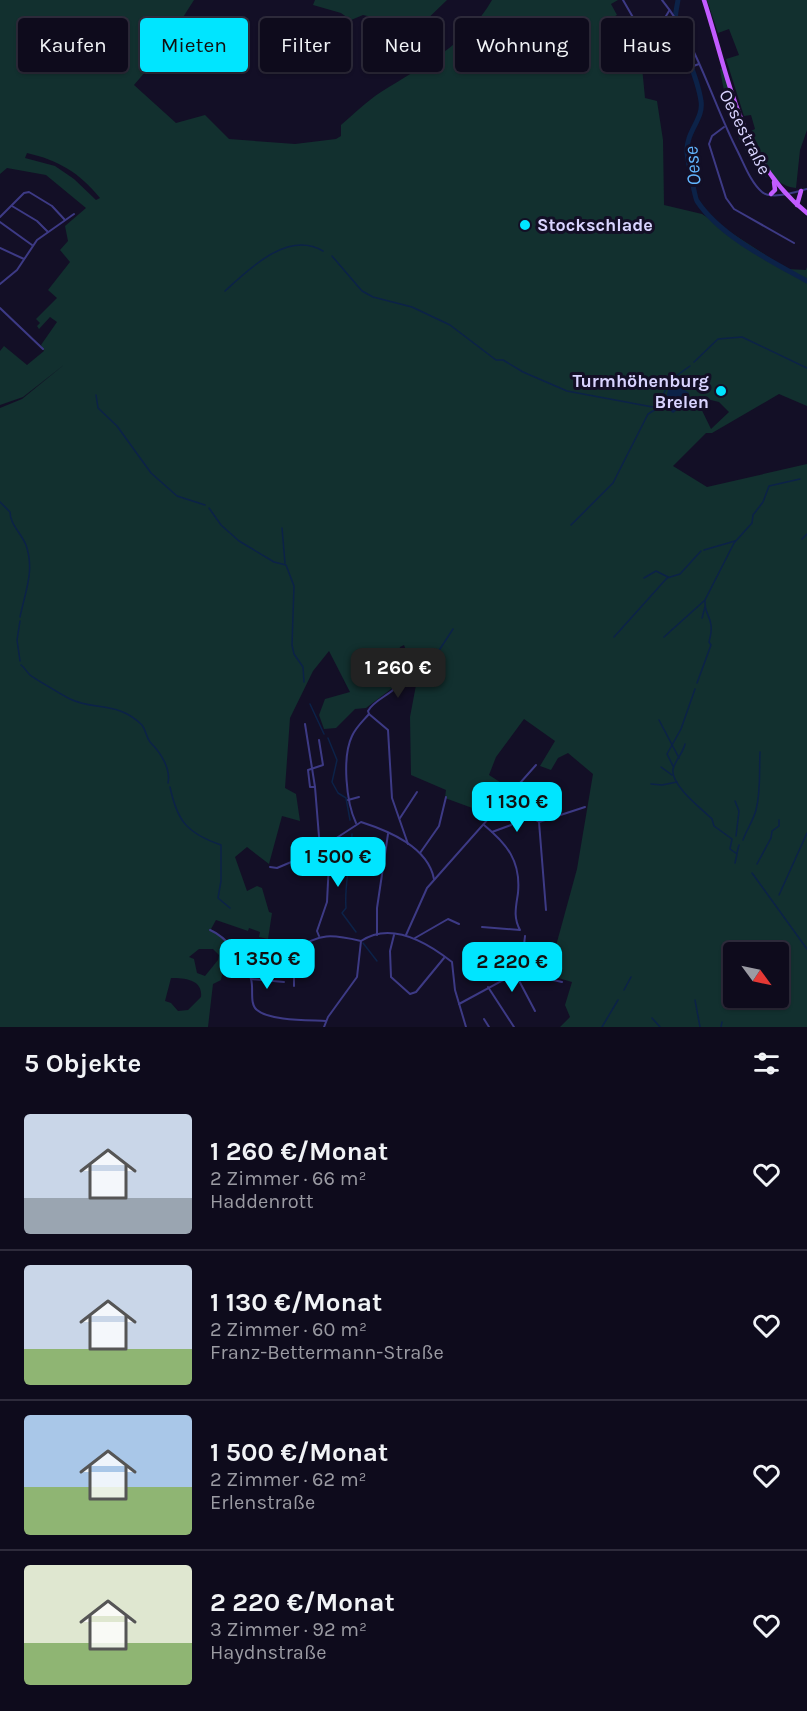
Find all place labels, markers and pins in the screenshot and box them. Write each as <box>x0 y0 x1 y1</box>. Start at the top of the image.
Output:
place label: Stockschlade <box>537 214 653 236</box>
marker: Stockschlade <box>518 218 532 232</box>
place label: Turmhöhenburg Brelen <box>572 370 710 413</box>
marker: Turmhöhenburg Brelen <box>714 384 728 398</box>
pin: 1 260 € <box>343 648 453 699</box>
pin: 1 130 € <box>462 782 572 833</box>
pin: 1 500 € <box>283 837 393 888</box>
pin: 1 350 € <box>212 939 322 990</box>
pin: 2 220 € <box>457 942 567 993</box>

